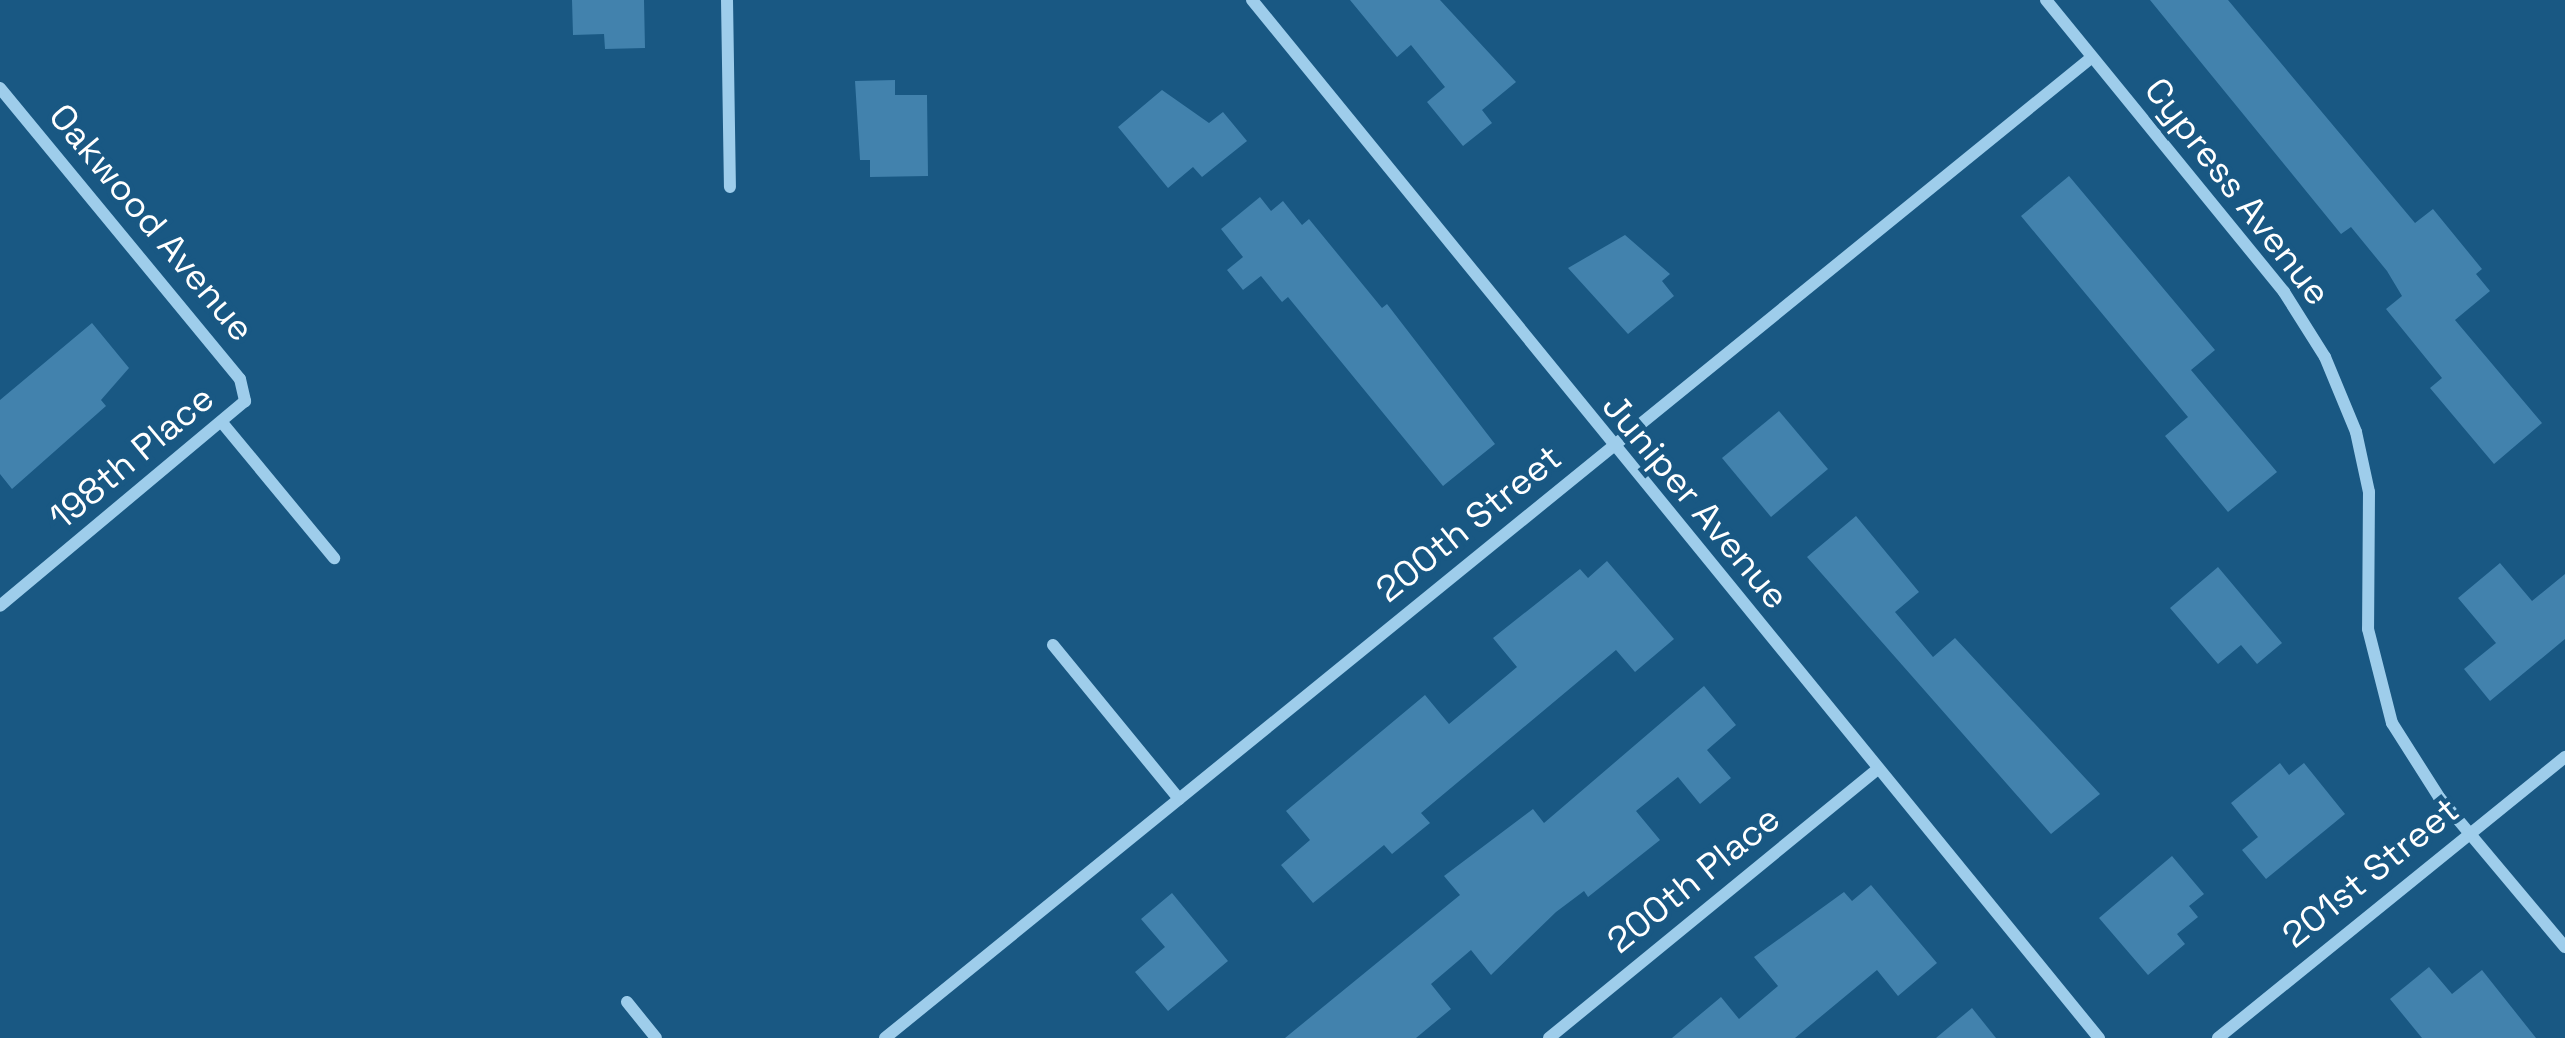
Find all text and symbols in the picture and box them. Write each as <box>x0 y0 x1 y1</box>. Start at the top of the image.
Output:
street label: Cypress Avenue <box>2135 70 2339 314</box>
street label: Oakwood Avenue <box>39 95 263 351</box>
street label: 198th Place <box>41 377 223 539</box>
street label: Juniper Avenue <box>1592 386 1798 618</box>
street label: 200th Street <box>1368 436 1570 612</box>
street label: 201st Street <box>2274 789 2468 957</box>
street label: 200th Place <box>1599 797 1789 963</box>

